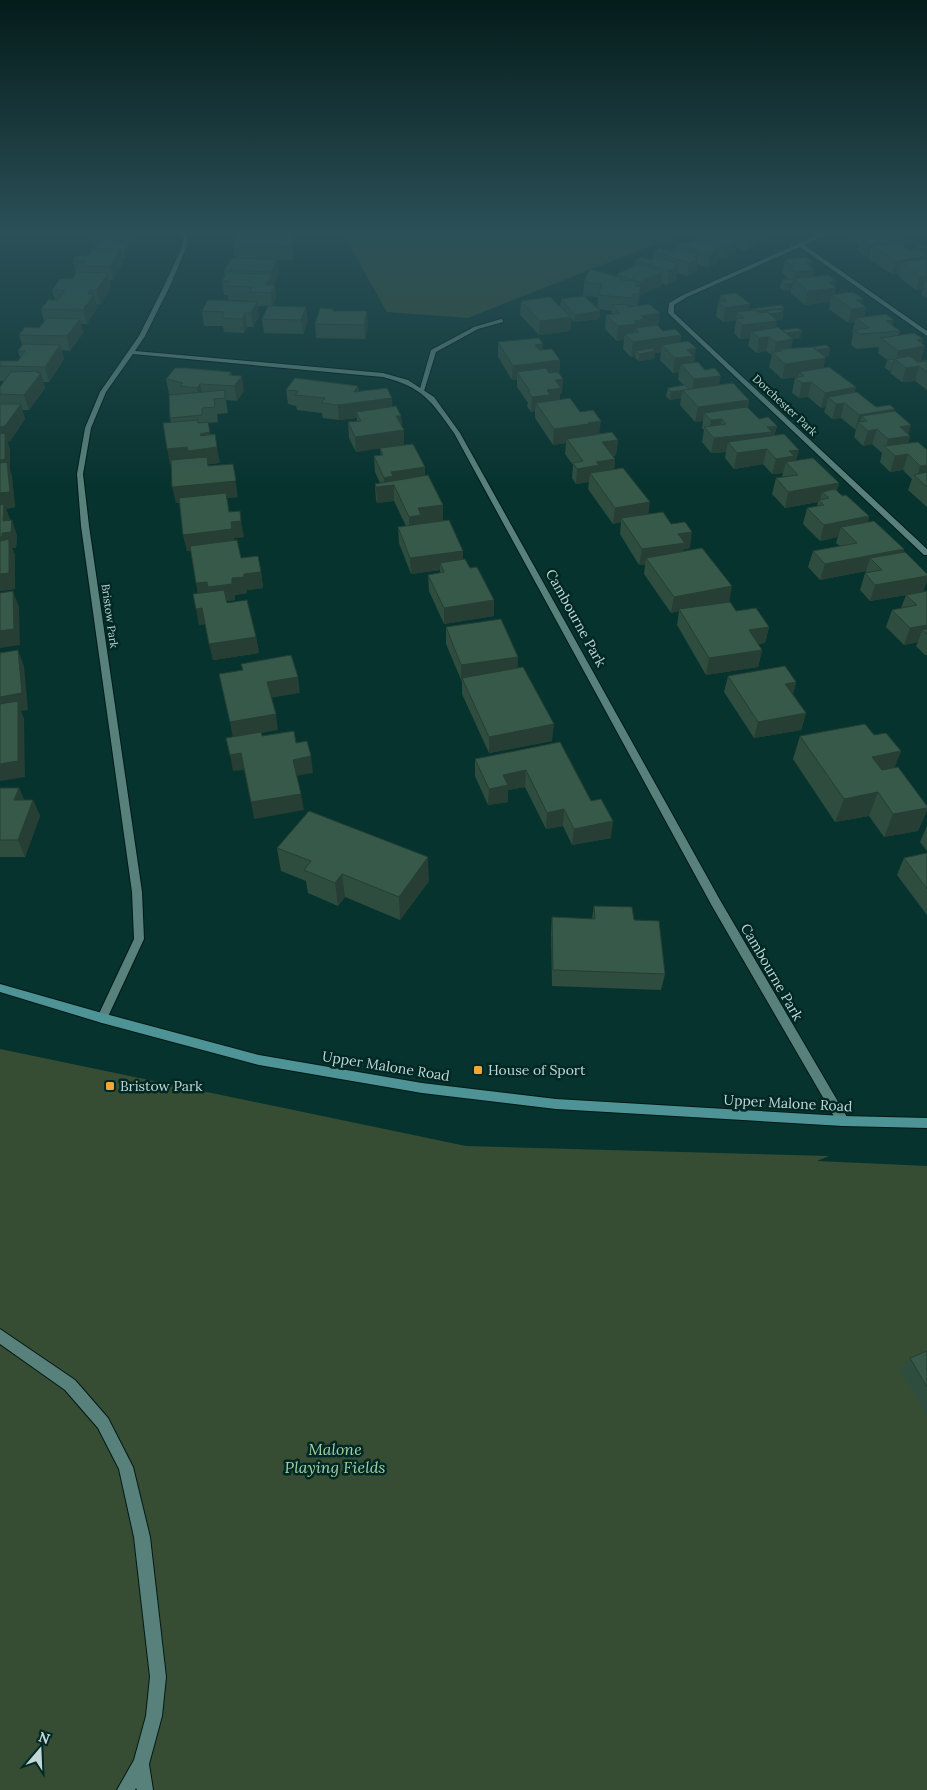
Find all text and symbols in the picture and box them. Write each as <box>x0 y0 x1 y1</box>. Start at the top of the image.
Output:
street label: Dorchester Park <box>750 371 820 439</box>
street label: Cambourne Park <box>542 566 611 671</box>
street label: Bristow Park <box>99 583 121 649</box>
street label: Cambourne Park <box>737 920 807 1024</box>
street label: Upper Malone Road <box>321 1047 451 1085</box>
place label: House of Sport <box>488 1061 586 1079</box>
marker: House of Sport <box>472 1064 484 1076</box>
place label: Bristow Park <box>120 1077 203 1095</box>
marker: Bristow Park <box>104 1080 116 1092</box>
street label: Upper Malone Road <box>723 1091 853 1115</box>
park label: Malone Playing Fields <box>285 1439 386 1477</box>
north arrow <box>15 1725 65 1775</box>
text: N <box>36 1727 52 1748</box>

